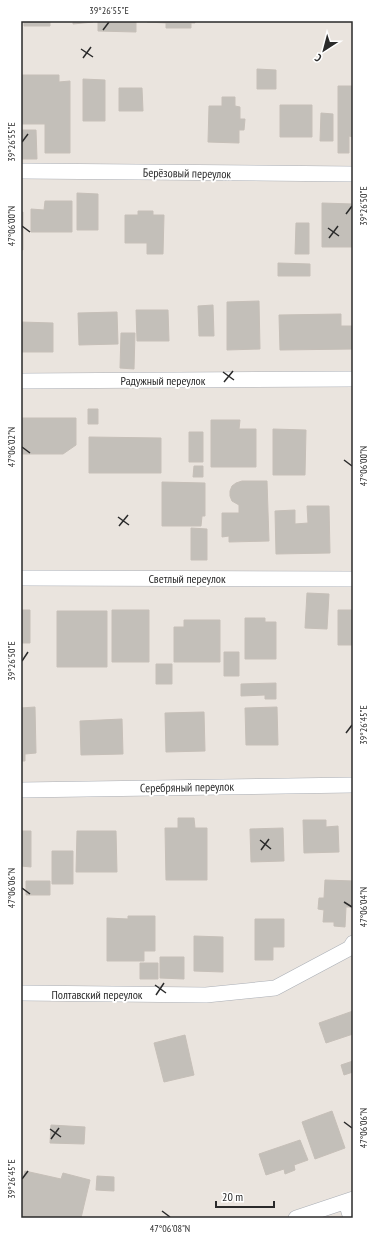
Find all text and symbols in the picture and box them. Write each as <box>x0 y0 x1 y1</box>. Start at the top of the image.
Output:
text: 39°26'55"E <box>89 4 129 17</box>
north arrow <box>304 30 344 70</box>
text: С <box>312 51 324 65</box>
text: 39°26'55"E <box>5 122 18 162</box>
street label: Берёзовый переулок <box>143 165 232 181</box>
text: 39°26'50"E <box>357 186 370 226</box>
text: 47°06'00"N <box>5 206 18 246</box>
street label: Радужный переулок <box>121 373 206 388</box>
text: 47°06'02"N <box>5 427 18 467</box>
text: 47°06'00"N <box>357 446 370 486</box>
street label: Светлый переулок <box>148 571 226 586</box>
text: 39°26'50"E <box>5 641 18 681</box>
text: 39°26'45"E <box>357 705 370 745</box>
street label: Серебряный переулок <box>140 779 234 795</box>
text: 47°06'06"N <box>5 868 18 908</box>
text: 47°06'04"N <box>357 887 370 927</box>
street label: Полтавский переулок <box>51 987 143 1002</box>
text: 47°06'06"N <box>357 1108 370 1148</box>
text: 39°26'45"E <box>5 1159 18 1199</box>
scale bar <box>216 1183 274 1209</box>
text: 20 m <box>222 1189 243 1204</box>
text: 47°06'08"N <box>150 1222 190 1235</box>

